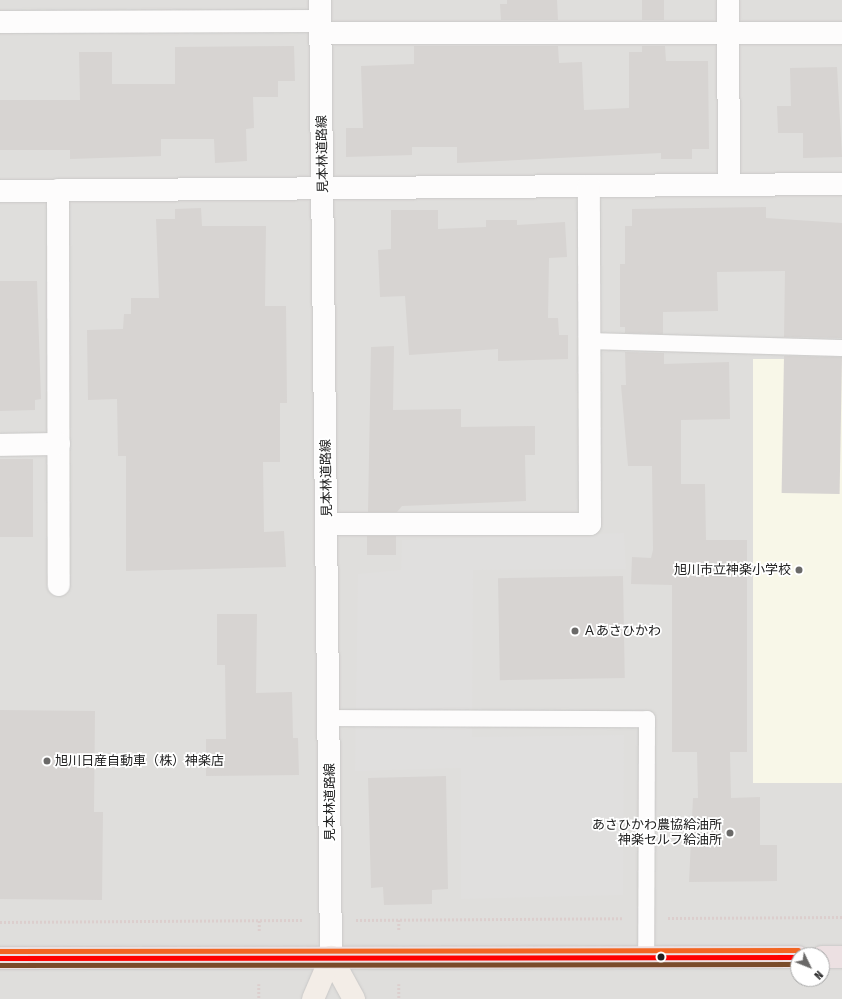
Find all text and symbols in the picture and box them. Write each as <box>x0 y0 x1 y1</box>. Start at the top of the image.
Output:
street label: 見本林道路線 <box>315 115 331 193</box>
street label: 見本林道路線 <box>319 439 335 517</box>
place label: 旭川市立神楽小学校 <box>674 562 791 578</box>
marker: 旭川市立神楽小学校 <box>794 565 804 575</box>
place label: Ａあさひかわ <box>583 623 661 639</box>
marker: Ａあさひかわ <box>570 626 580 636</box>
place label: 旭川日産自動車（株）神楽店 <box>55 753 224 769</box>
marker: 旭川日産自動車（株）神楽店 <box>42 756 52 766</box>
street label: 見本林道路線 <box>322 763 338 841</box>
place label: あさひかわ農協給油所 神楽セルフ給油所 <box>592 818 722 849</box>
marker: あさひかわ農協給油所 神楽セルフ給油所 <box>725 828 735 838</box>
north arrow <box>790 947 830 987</box>
unlabelled marker <box>656 952 666 962</box>
text: N <box>811 968 825 982</box>

